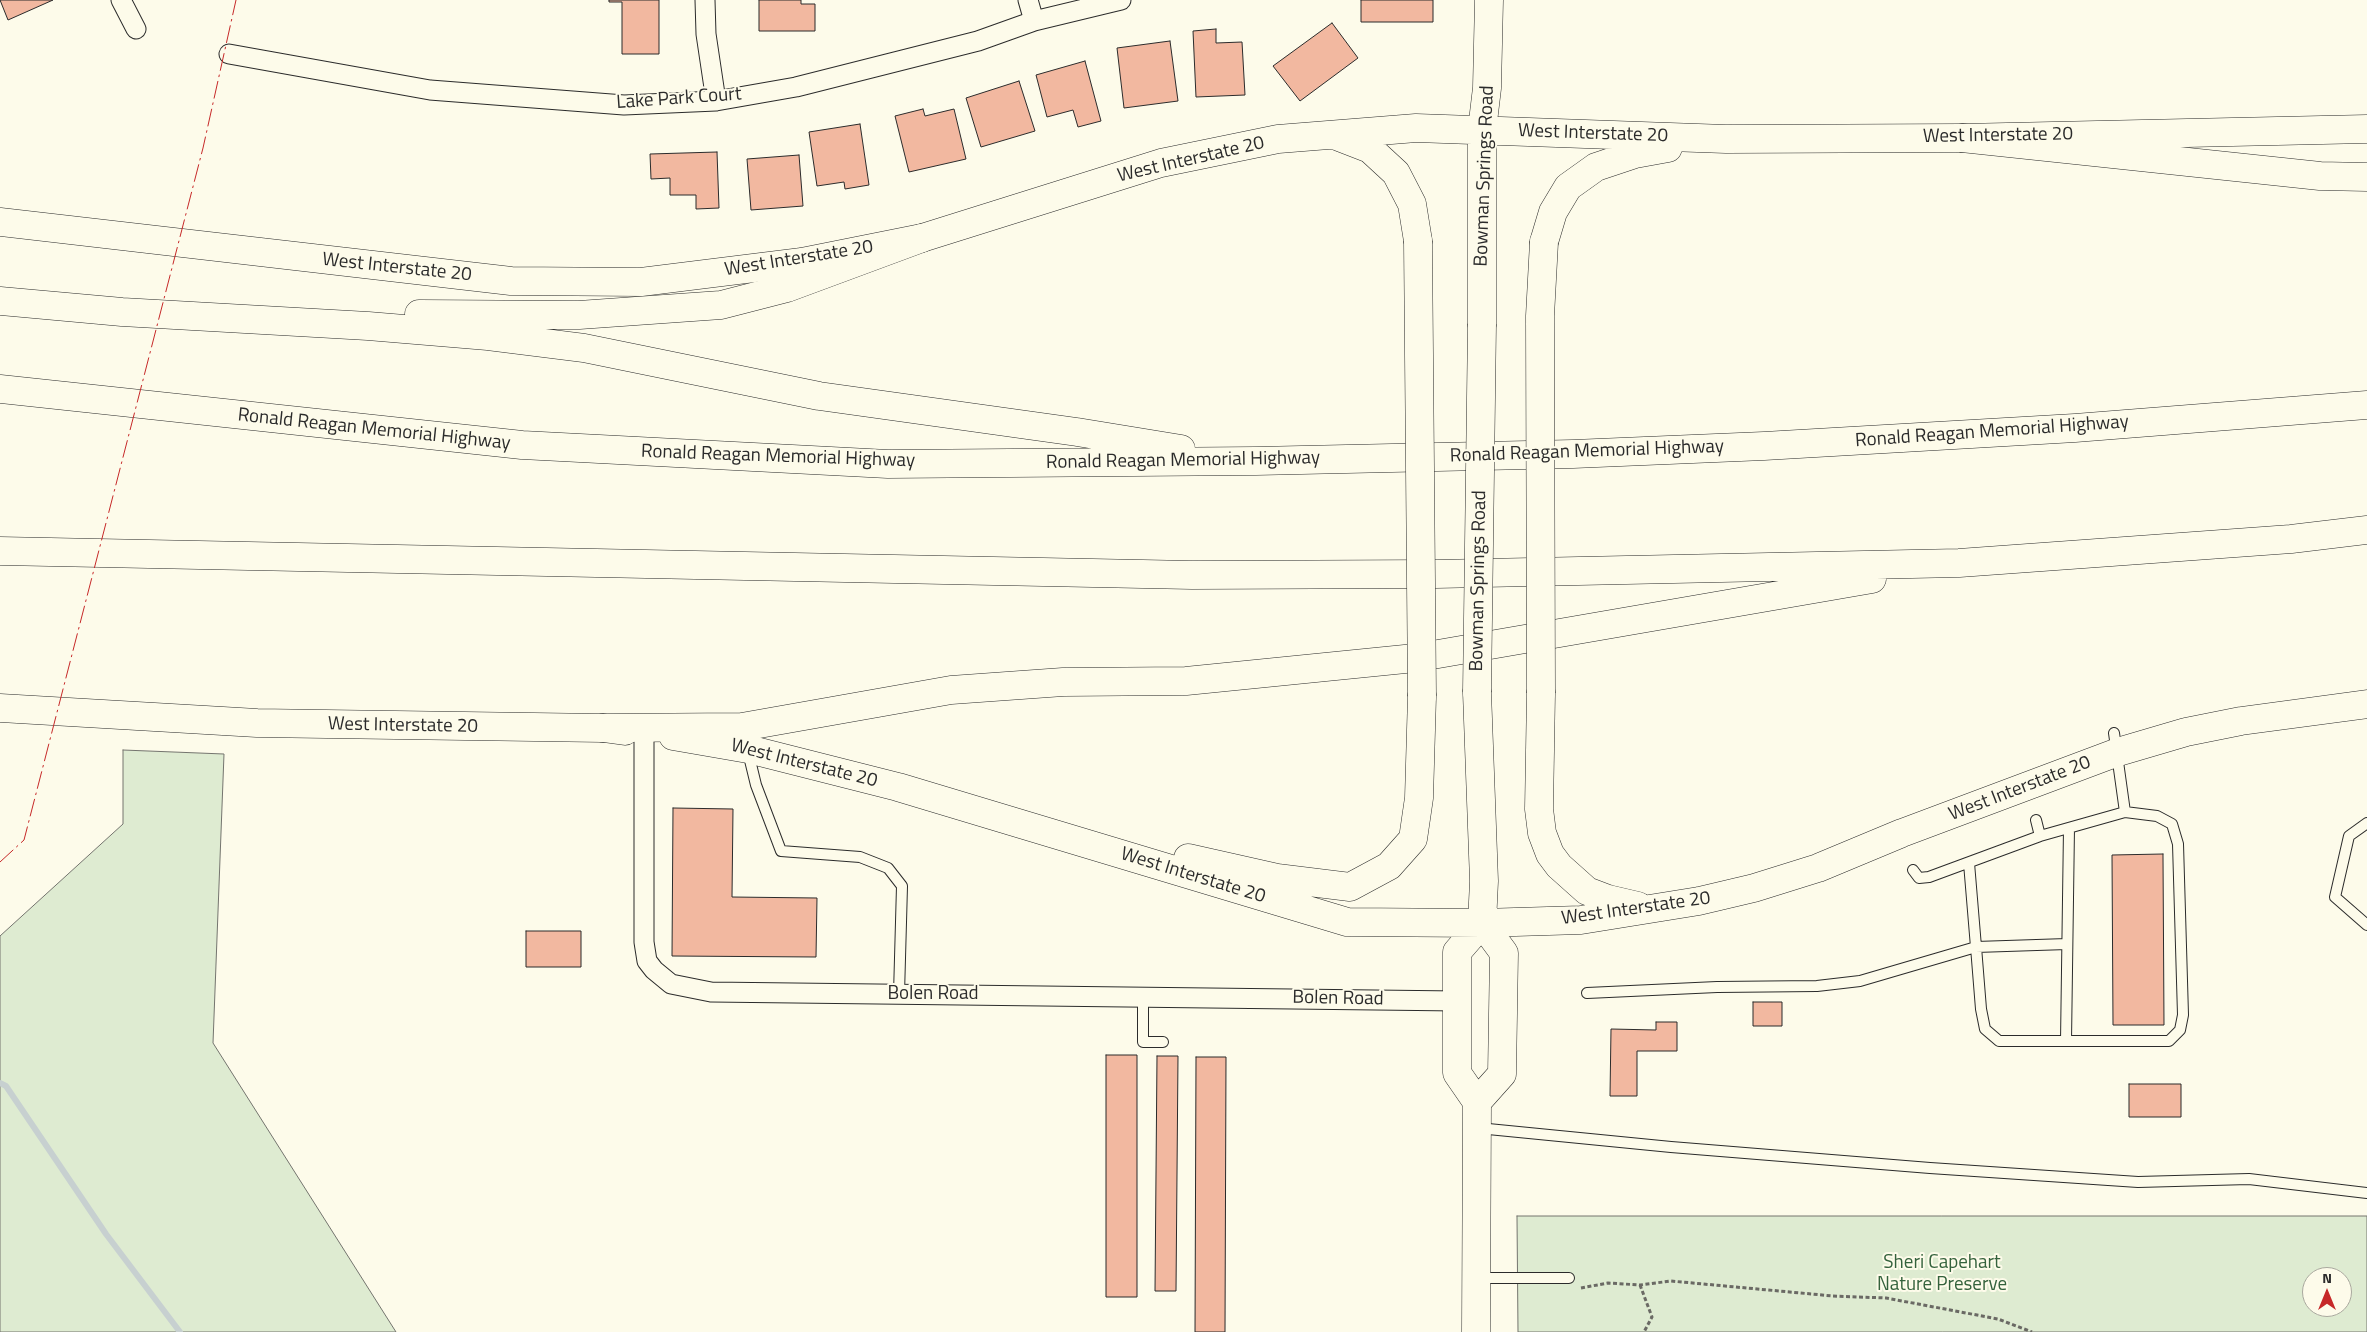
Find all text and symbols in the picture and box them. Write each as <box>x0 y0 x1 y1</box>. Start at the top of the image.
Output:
street label: Lake Park Court <box>616 83 742 115</box>
street label: Bowman Springs Road <box>1470 85 1500 267</box>
street label: West Interstate 20 <box>1518 120 1668 148</box>
street label: West Interstate 20 <box>1923 123 2073 149</box>
street label: West Interstate 20 <box>1115 132 1267 188</box>
street label: West Interstate 20 <box>723 236 875 282</box>
street label: West Interstate 20 <box>321 249 473 287</box>
street label: Ronald Reagan Memorial Highway <box>236 404 512 456</box>
street label: Ronald Reagan Memorial Highway <box>1854 411 2130 453</box>
street label: Ronald Reagan Memorial Highway <box>1450 436 1724 468</box>
street label: Ronald Reagan Memorial Highway <box>641 441 915 473</box>
street label: Ronald Reagan Memorial Highway <box>1046 447 1320 475</box>
street label: Bowman Springs Road <box>1466 490 1492 672</box>
street label: West Interstate 20 <box>328 713 478 739</box>
street label: West Interstate 20 <box>728 735 880 793</box>
street label: West Interstate 20 <box>1946 751 2094 827</box>
street label: West Interstate 20 <box>1118 843 1268 909</box>
street label: West Interstate 20 <box>1560 887 1712 931</box>
street label: Bolen Road <box>887 983 979 1005</box>
street label: Bolen Road <box>1292 987 1384 1011</box>
park label: Sheri Capehart Nature Preserve <box>1877 1252 2007 1296</box>
north arrow <box>2302 1267 2352 1317</box>
text: N <box>2322 1267 2332 1288</box>

